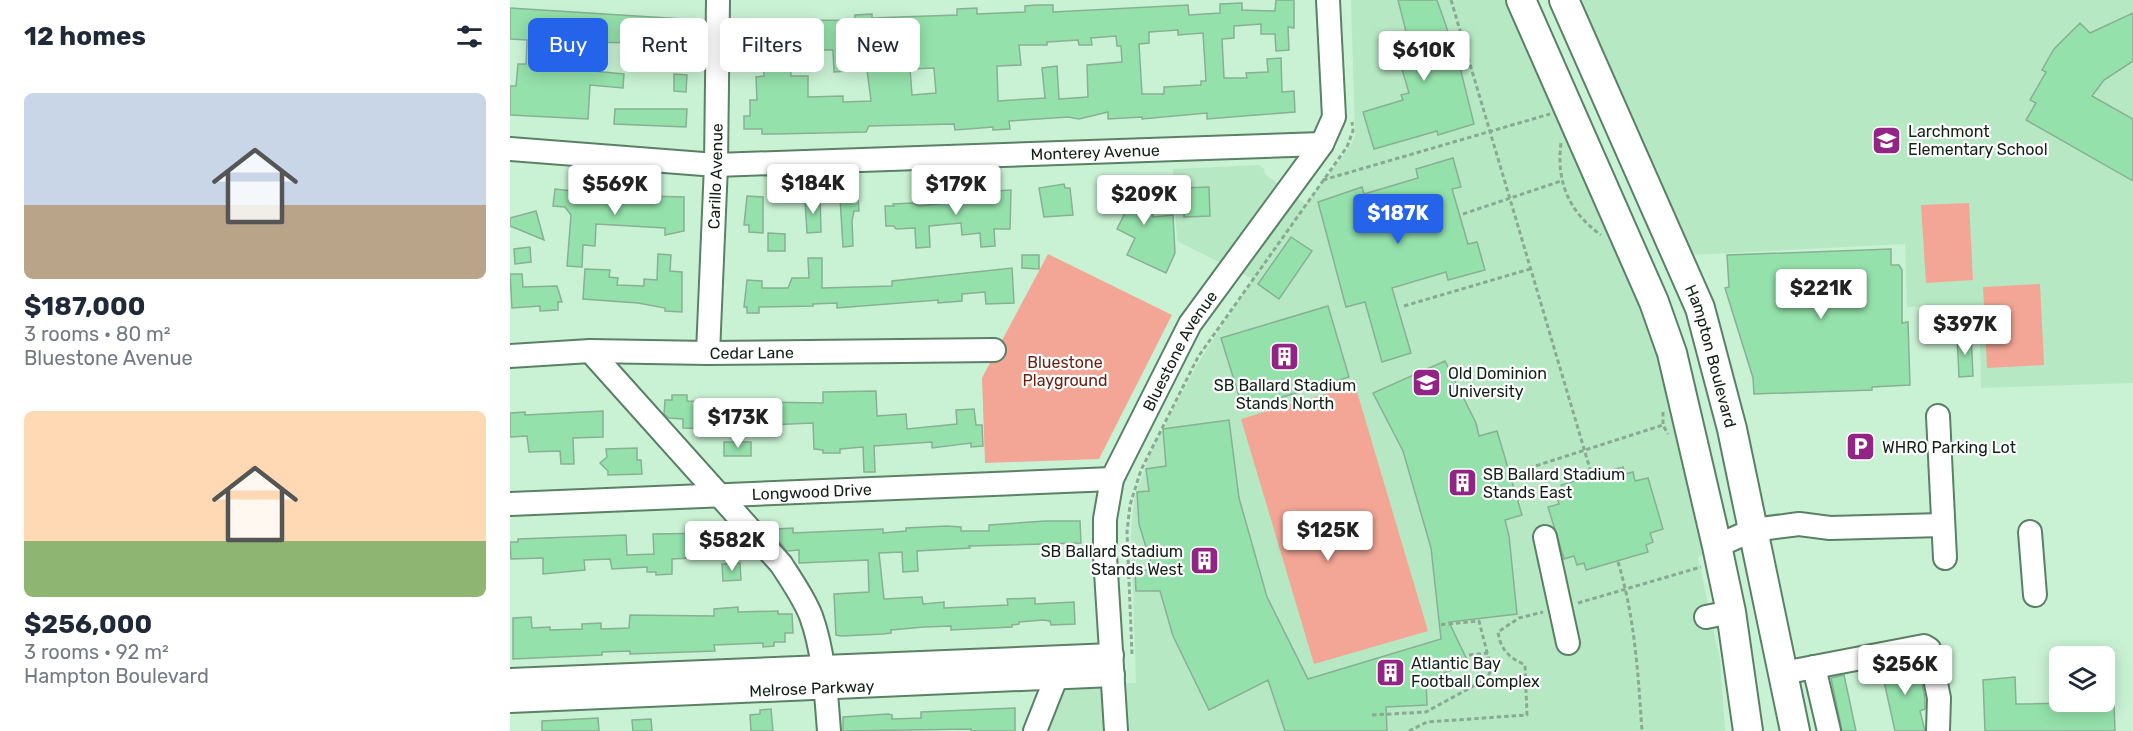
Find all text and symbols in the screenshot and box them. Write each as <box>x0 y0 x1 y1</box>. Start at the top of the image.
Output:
chip: Buy <box>528 18 608 72</box>
chip: Rent <box>620 18 708 72</box>
chip: Filters <box>720 18 824 72</box>
chip: New <box>836 18 920 72</box>
icon: filters <box>453 20 486 53</box>
text: 12 homes <box>24 21 146 52</box>
pin: $610K <box>1382 31 1466 82</box>
text: $610K <box>1393 38 1455 62</box>
place label: Larchmont Elementary School <box>1908 122 2048 159</box>
street label: Carillo Avenue <box>704 123 726 230</box>
school or university icon: Larchmont Elementary School <box>1871 124 1903 156</box>
icon: home <box>201 132 309 240</box>
street label: Monterey Avenue <box>1030 140 1160 164</box>
pin: $184K <box>771 164 855 215</box>
pin: $569K <box>573 165 657 216</box>
pin: $179K <box>914 165 998 216</box>
text: $184K <box>781 171 845 195</box>
text: $569K <box>582 172 648 196</box>
text: $179K <box>926 172 986 196</box>
pin: $209K <box>1102 175 1186 226</box>
text: $209K <box>1111 182 1177 206</box>
pin: $187K <box>1356 194 1440 245</box>
text: $187K <box>1367 201 1429 225</box>
pin: $221K <box>1779 269 1863 320</box>
text: $221K <box>1790 276 1852 300</box>
street label: Hampton Boulevard <box>1681 282 1741 430</box>
street label: Bluestone Avenue <box>1138 287 1221 414</box>
text: $187,000 <box>24 291 145 322</box>
pin: $397K <box>1923 305 2007 356</box>
text: $397K <box>1933 312 1997 336</box>
text: 3 rooms · 80 m² <box>24 322 171 346</box>
building icon: SB Ballard Stadium Stands North <box>1269 341 1301 373</box>
street label: Cedar Lane <box>710 343 794 362</box>
text: Bluestone Avenue <box>24 346 193 370</box>
park label: Bluestone Playground <box>1023 353 1107 390</box>
place label: Old Dominion University <box>1448 364 1547 401</box>
school or university icon: Old Dominion University <box>1411 366 1443 398</box>
place label: SB Ballard Stadium Stands North <box>1214 376 1356 413</box>
pin: $173K <box>696 398 780 449</box>
text: $173K <box>707 405 769 429</box>
parking icon: WHRO Parking Lot <box>1845 431 1877 463</box>
place label: WHRO Parking Lot <box>1882 438 2016 457</box>
icon: home <box>201 450 309 558</box>
place label: SB Ballard Stadium Stands East <box>1483 465 1625 502</box>
building icon: SB Ballard Stadium Stands East <box>1446 467 1478 499</box>
street label: Longwood Drive <box>751 479 872 503</box>
pin: $125K <box>1286 511 1370 562</box>
text: $125K <box>1297 518 1359 542</box>
pin: $582K <box>690 521 774 572</box>
text: $582K <box>699 528 765 552</box>
place label: SB Ballard Stadium Stands West <box>1041 542 1183 579</box>
building icon: SB Ballard Stadium Stands West <box>1188 544 1220 576</box>
text: $256,000 <box>24 609 152 640</box>
text: 3 rooms · 92 m² <box>24 640 169 664</box>
pin: $256K <box>1863 645 1947 696</box>
map controls <box>2049 646 2115 712</box>
button: layers <box>2049 646 2115 712</box>
text: $256K <box>1872 652 1938 676</box>
place label: Atlantic Bay Football Complex <box>1411 654 1540 691</box>
building icon: Atlantic Bay Football Complex <box>1374 656 1406 688</box>
text: Hampton Boulevard <box>24 664 209 688</box>
street label: Melrose Parkway <box>749 676 875 700</box>

